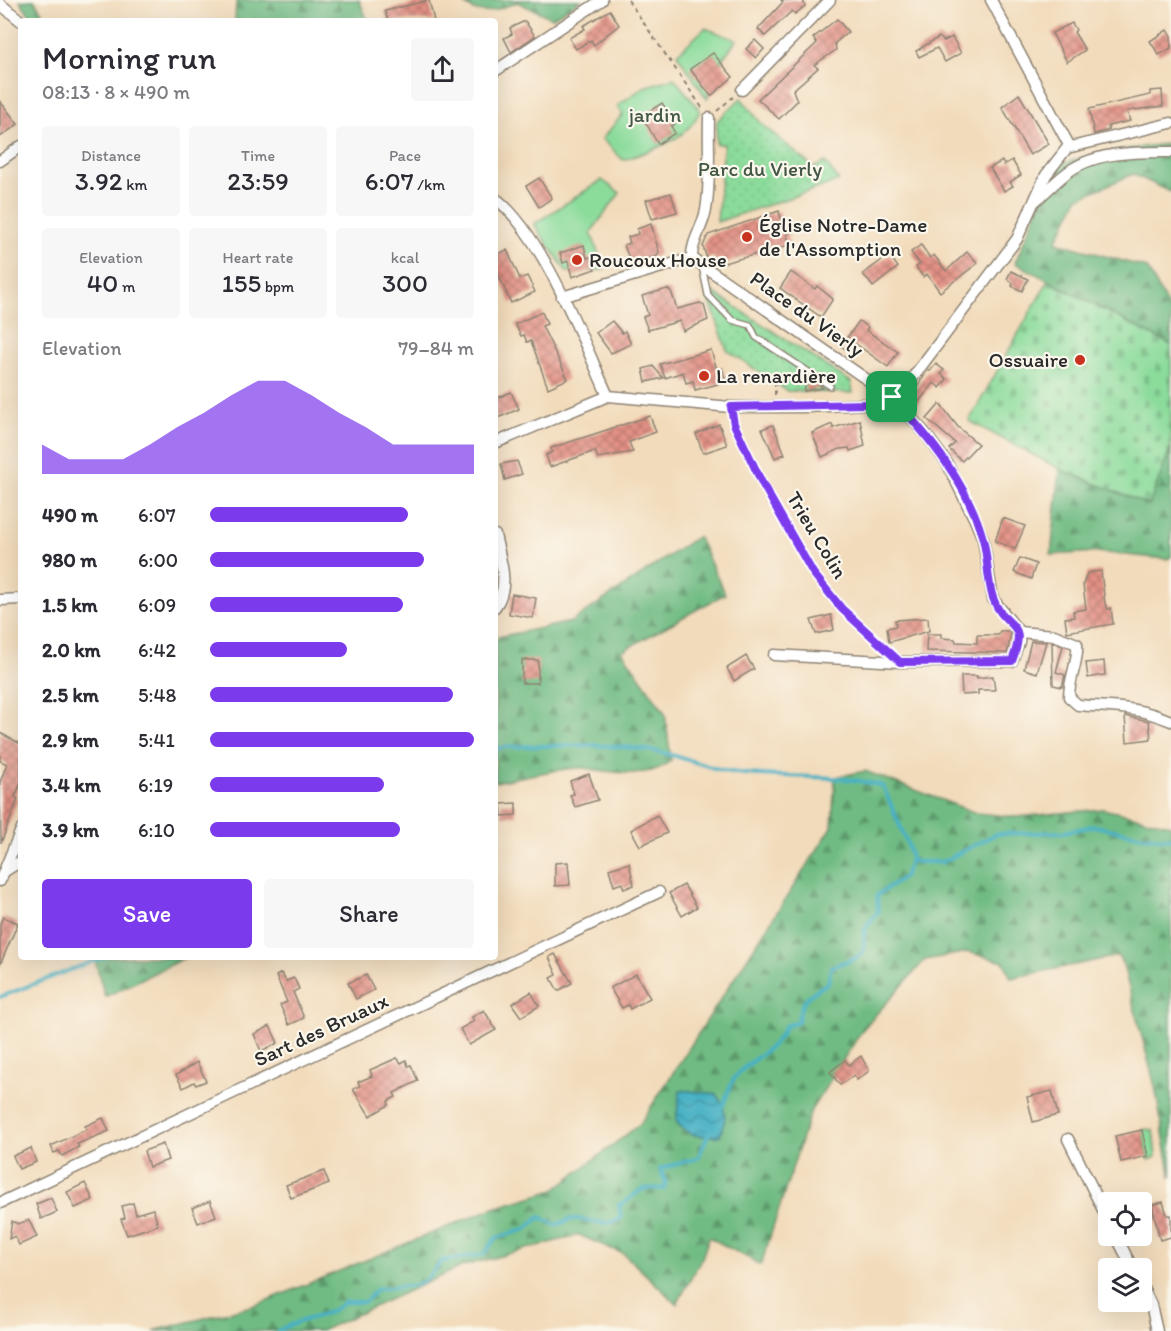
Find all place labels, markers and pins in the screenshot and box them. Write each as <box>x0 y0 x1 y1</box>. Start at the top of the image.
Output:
place label: Église Notre-Dame de l'Assomption <box>759 212 927 261</box>
marker: Église Notre-Dame de l'Assomption <box>740 230 754 244</box>
place label: Roucoux House <box>589 247 727 272</box>
marker: Roucoux House <box>570 253 584 267</box>
place label: Ossuaire <box>988 347 1068 372</box>
marker: Ossuaire <box>1073 353 1087 367</box>
place label: La renardière <box>716 363 836 388</box>
marker: La renardière <box>697 369 711 383</box>
pin <box>866 371 917 422</box>

